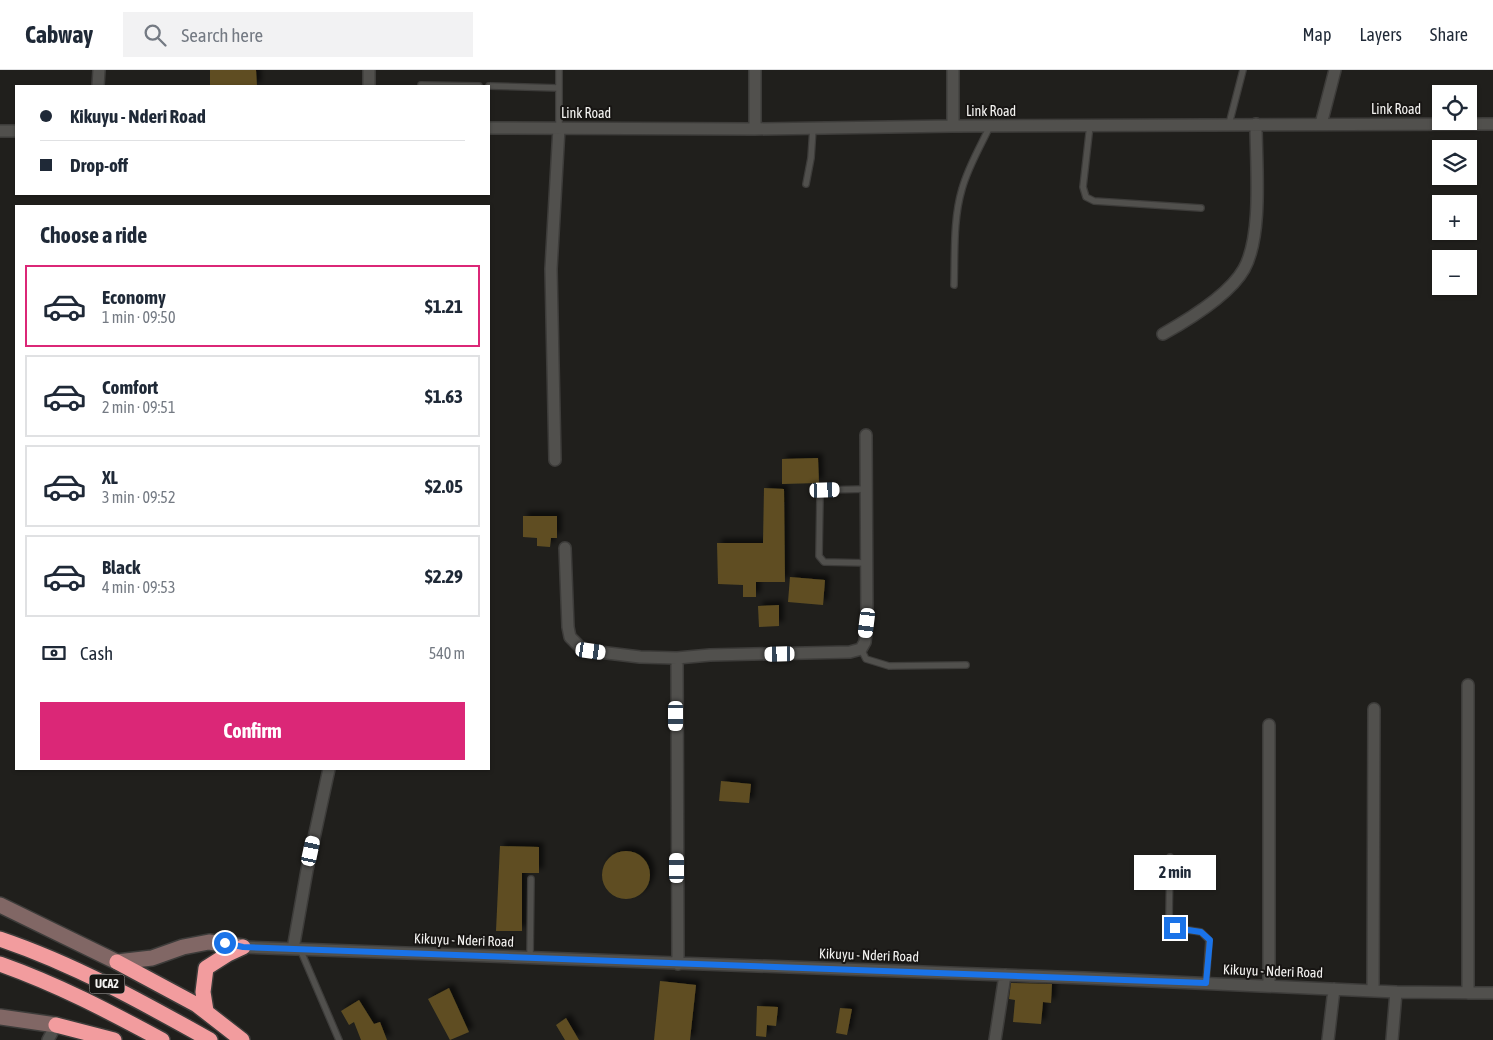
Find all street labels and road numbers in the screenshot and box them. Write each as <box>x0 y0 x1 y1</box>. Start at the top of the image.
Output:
street label: Link Road <box>1371 101 1421 117</box>
street label: Link Road <box>966 103 1016 119</box>
street label: Link Road <box>561 105 611 121</box>
street label: Kikuyu - Nderi Road <box>414 930 514 950</box>
street label: Kikuyu - Nderi Road <box>819 945 919 965</box>
street label: Kikuyu - Nderi Road <box>1223 961 1323 981</box>
road number: UCA2 <box>90 974 124 994</box>

